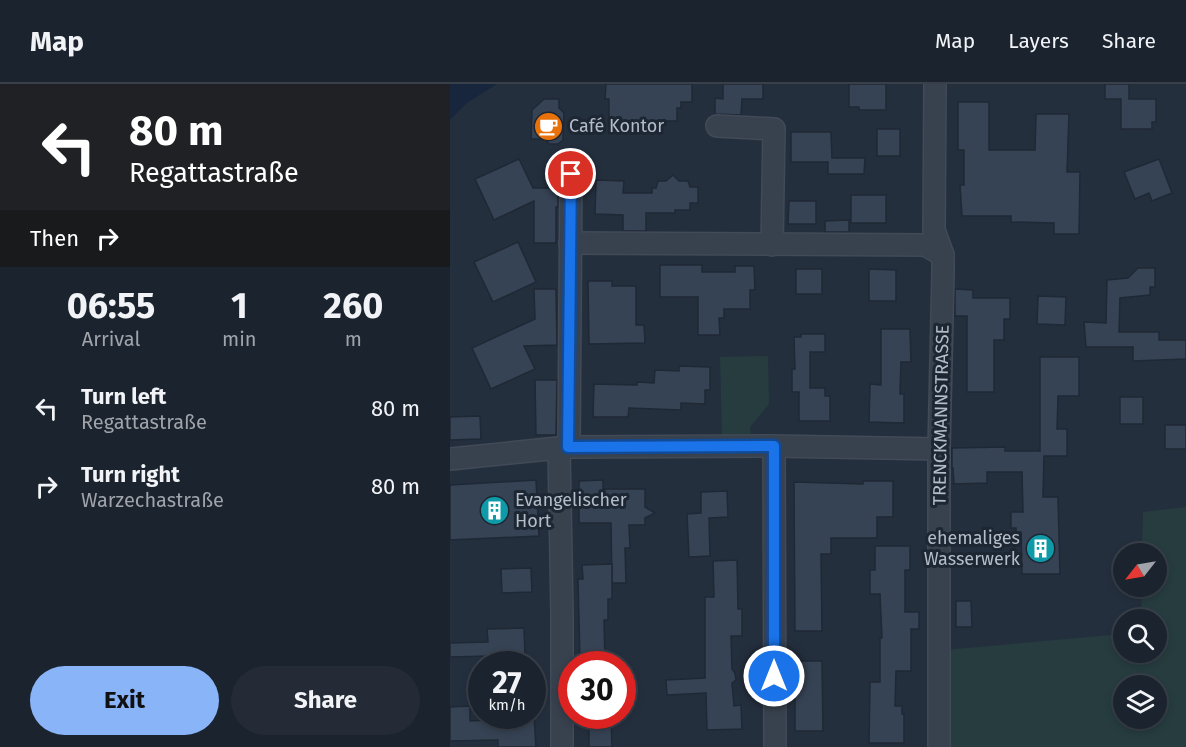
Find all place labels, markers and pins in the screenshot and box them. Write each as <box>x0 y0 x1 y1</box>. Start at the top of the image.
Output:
cafe icon: Café Kontor <box>532 110 564 142</box>
place label: Café Kontor <box>569 115 664 137</box>
pin <box>545 148 596 199</box>
place label: Evangelischer Hort <box>515 489 627 532</box>
building icon: Evangelischer Hort <box>478 494 510 526</box>
place label: ehemaliges Wasserwerk <box>924 527 1021 570</box>
building icon: ehemaliges Wasserwerk <box>1025 532 1057 564</box>

